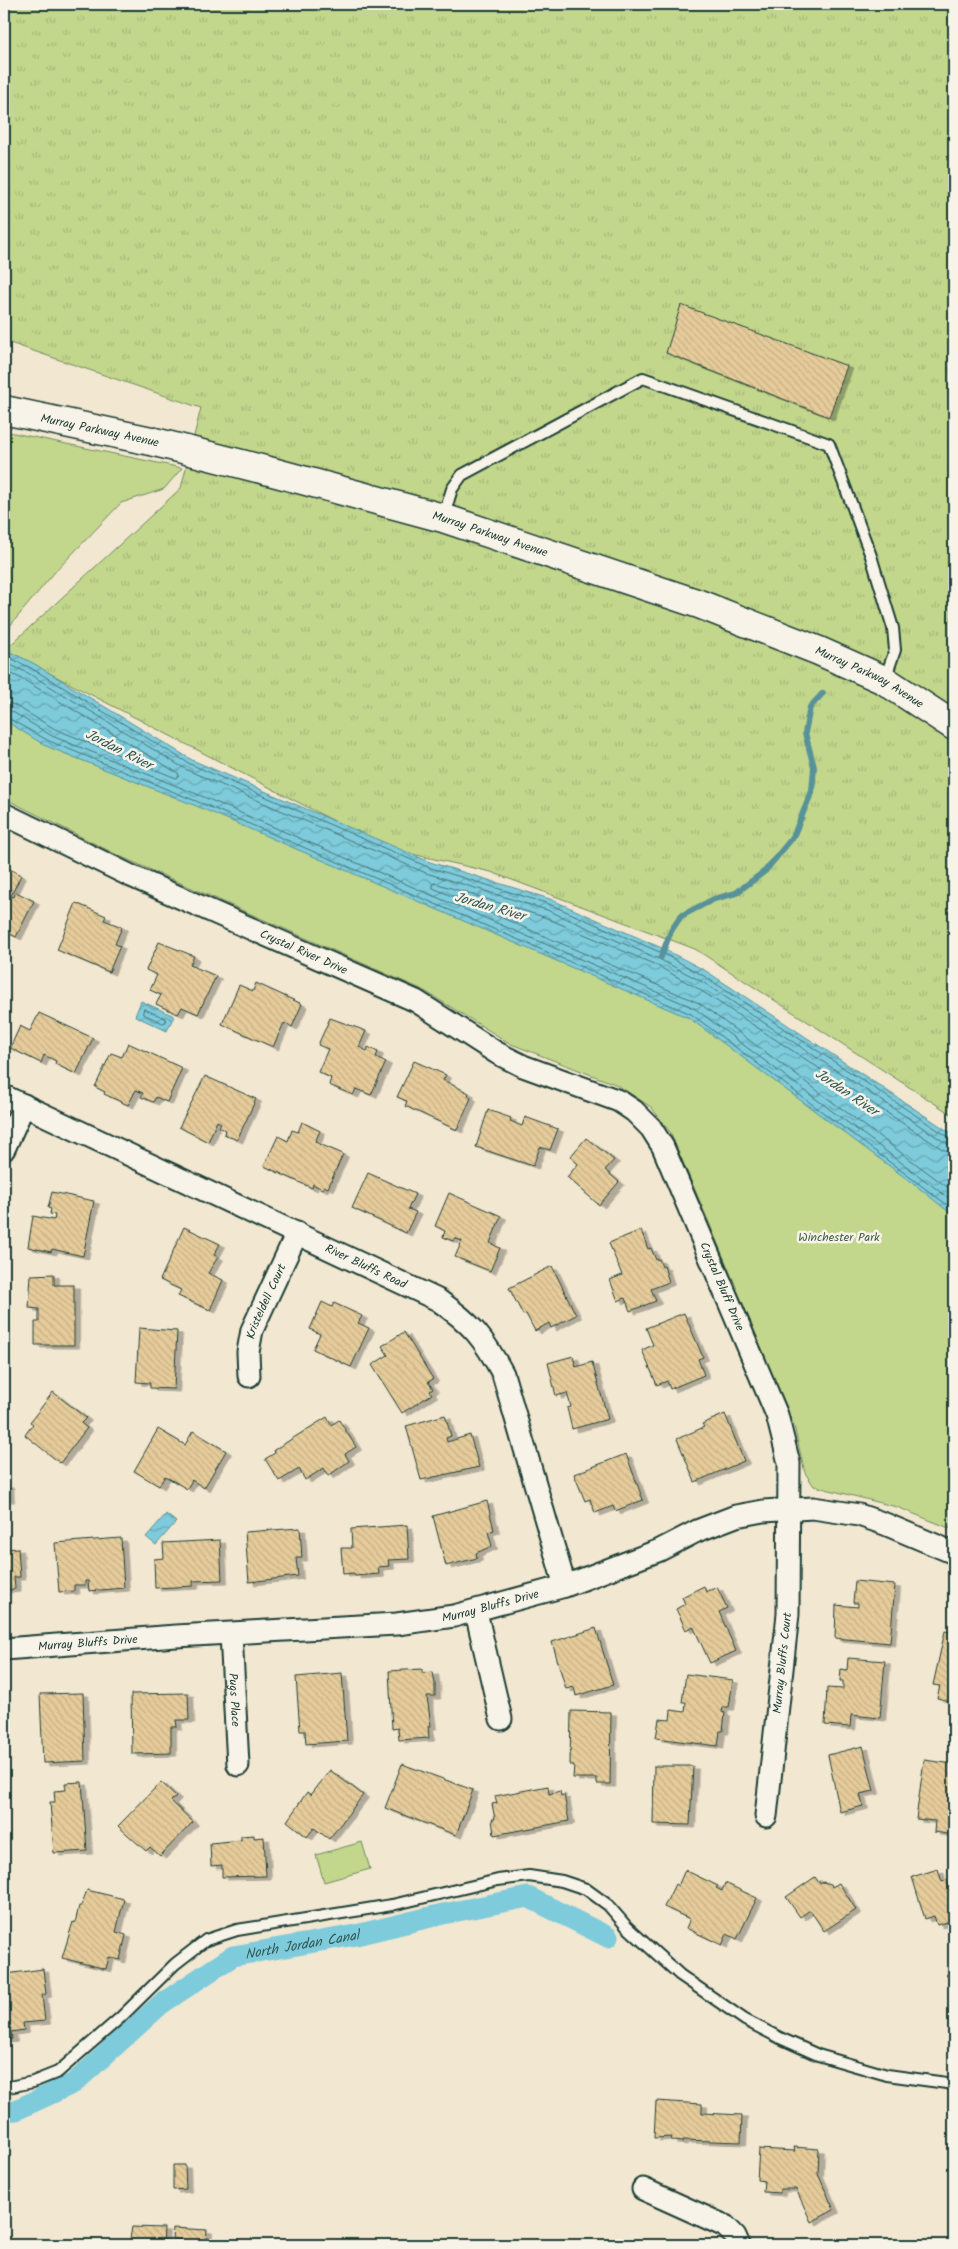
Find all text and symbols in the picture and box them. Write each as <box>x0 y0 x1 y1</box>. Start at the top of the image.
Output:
street label: Murray Parkway Avenue <box>39 409 162 453</box>
street label: Murray Parkway Avenue <box>430 507 551 563</box>
street label: Murray Parkway Avenue <box>812 641 928 714</box>
water label: Jordan River <box>81 724 159 778</box>
water label: Jordan River <box>452 886 531 928</box>
street label: Crystal River Drive <box>257 925 351 980</box>
water label: Jordan River <box>810 1063 885 1124</box>
park label: Winchester Park <box>798 1228 880 1247</box>
street label: River Bluffs Road <box>322 1239 411 1294</box>
street label: Crystal Bluff Drive <box>694 1239 749 1335</box>
street label: Kristeldell Court <box>242 1260 292 1341</box>
street label: Murray Bluffs Drive <box>441 1584 542 1628</box>
street label: Murray Bluffs Court <box>768 1611 797 1715</box>
street label: Murray Bluffs Drive <box>37 1630 139 1656</box>
street label: Pugs Place <box>223 1673 245 1728</box>
water label: North Jordan Canal <box>243 1924 364 1966</box>

